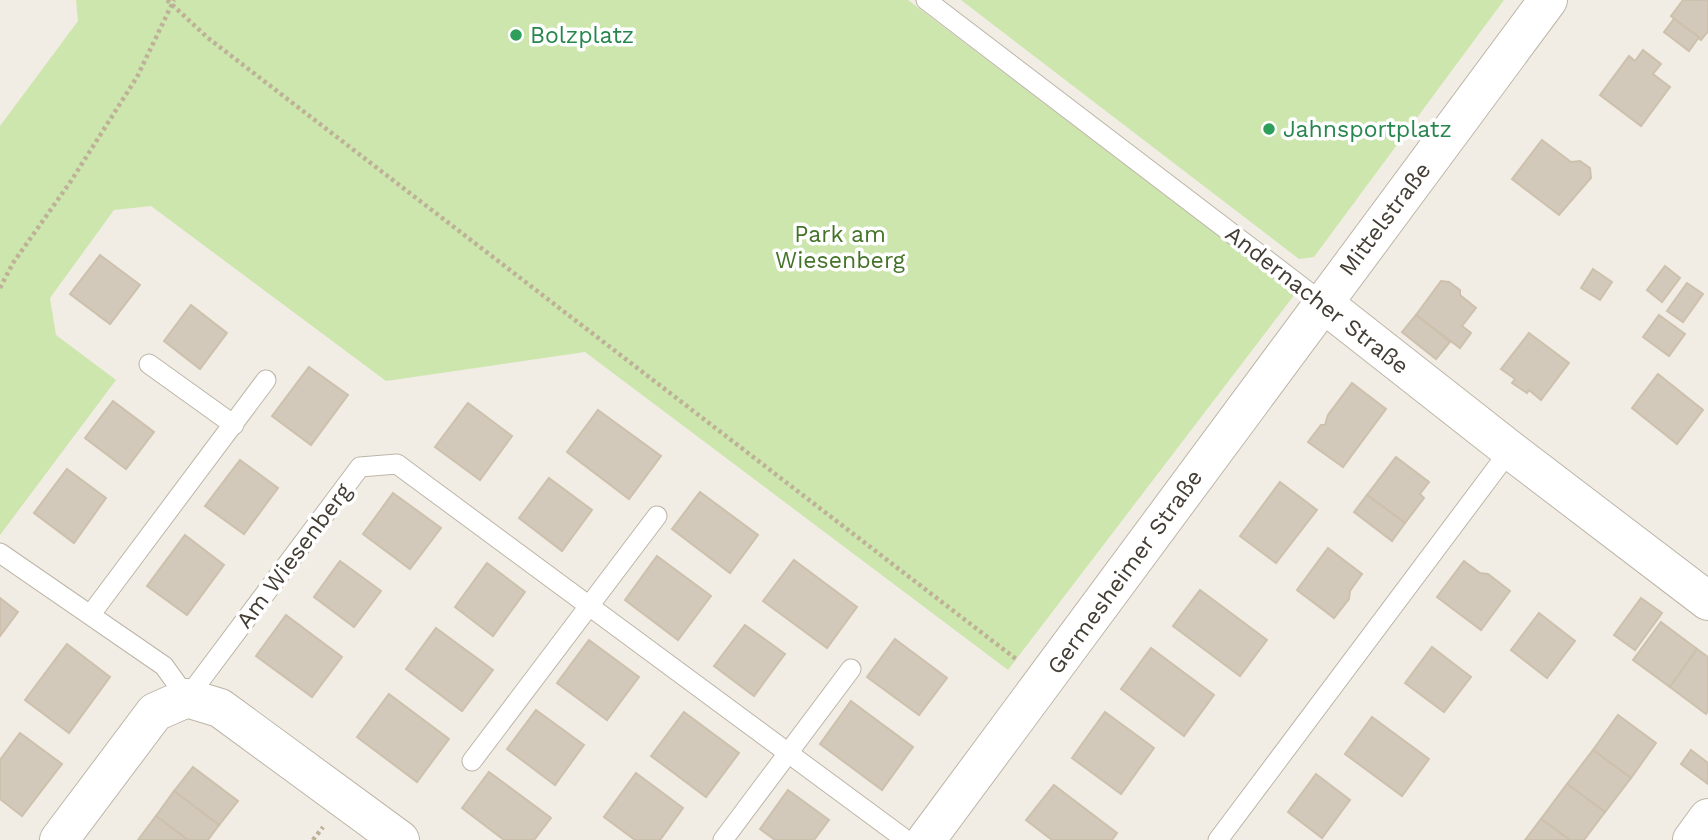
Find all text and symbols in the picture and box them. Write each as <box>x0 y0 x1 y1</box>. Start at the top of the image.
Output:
place label: Bolzplatz <box>530 22 634 49</box>
marker: Bolzplatz <box>508 27 524 43</box>
place label: Jahnsportplatz <box>1283 116 1452 143</box>
marker: Jahnsportplatz <box>1261 121 1277 137</box>
street label: Mittelstraße <box>1334 157 1436 281</box>
street label: Andernacher Straße <box>1220 220 1414 380</box>
park label: Park am Wiesenberg <box>775 221 906 274</box>
street label: Germesheimer Straße <box>1042 465 1208 679</box>
street label: Am Wiesenberg <box>231 478 358 634</box>

